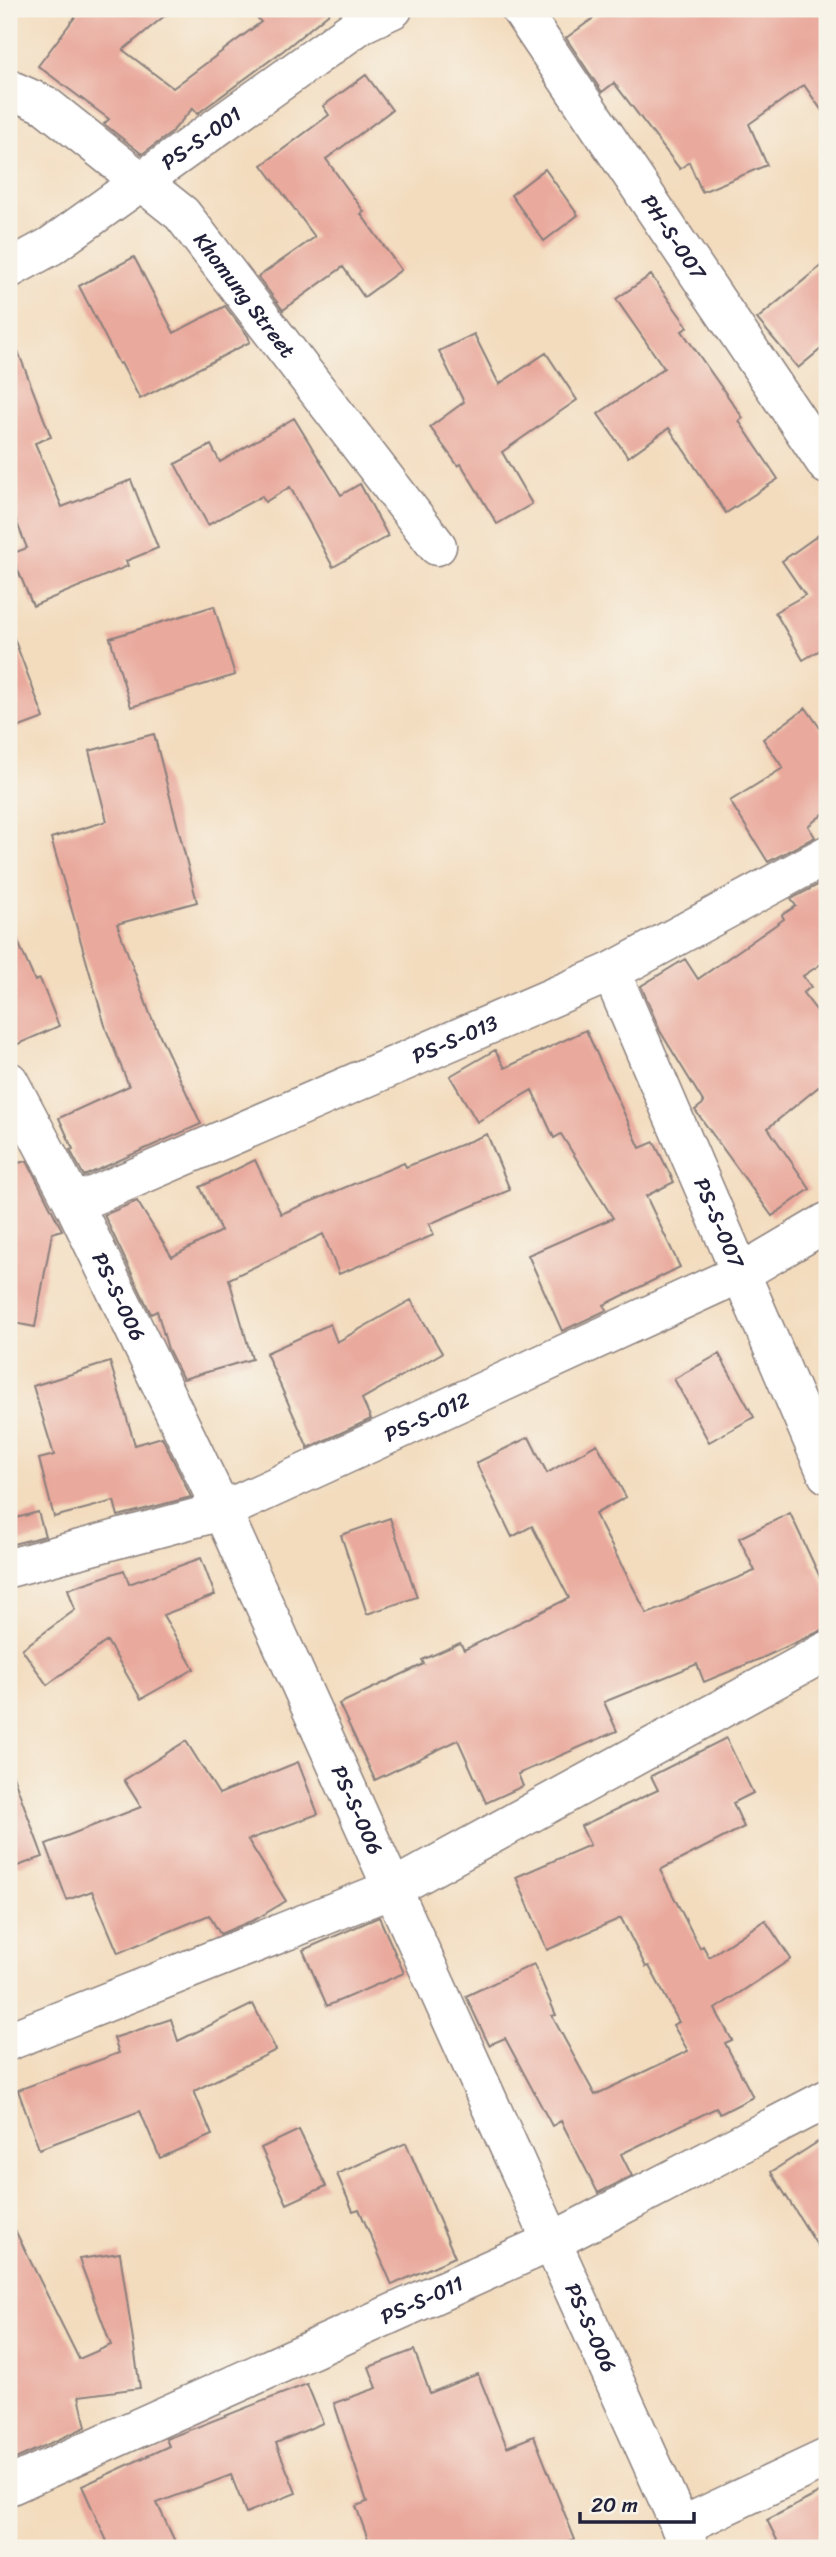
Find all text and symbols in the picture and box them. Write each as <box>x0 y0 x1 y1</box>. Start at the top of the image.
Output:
street label: PS-S-001 <box>153 96 250 181</box>
street label: PH-S-007 <box>631 186 718 290</box>
street label: Khomung Street <box>183 224 306 367</box>
street label: PS-S-013 <box>406 1004 504 1075</box>
street label: PS-S-007 <box>683 1172 756 1276</box>
street label: PS-S-006 <box>81 1246 156 1348</box>
street label: PS-S-012 <box>378 1381 476 1453</box>
street label: PS-S-006 <box>320 1759 394 1861</box>
street label: PS-S-011 <box>374 2265 470 2335</box>
street label: PS-S-006 <box>554 2277 627 2379</box>
scale bar <box>580 2480 694 2524</box>
text: 20 m <box>591 2486 638 2524</box>

